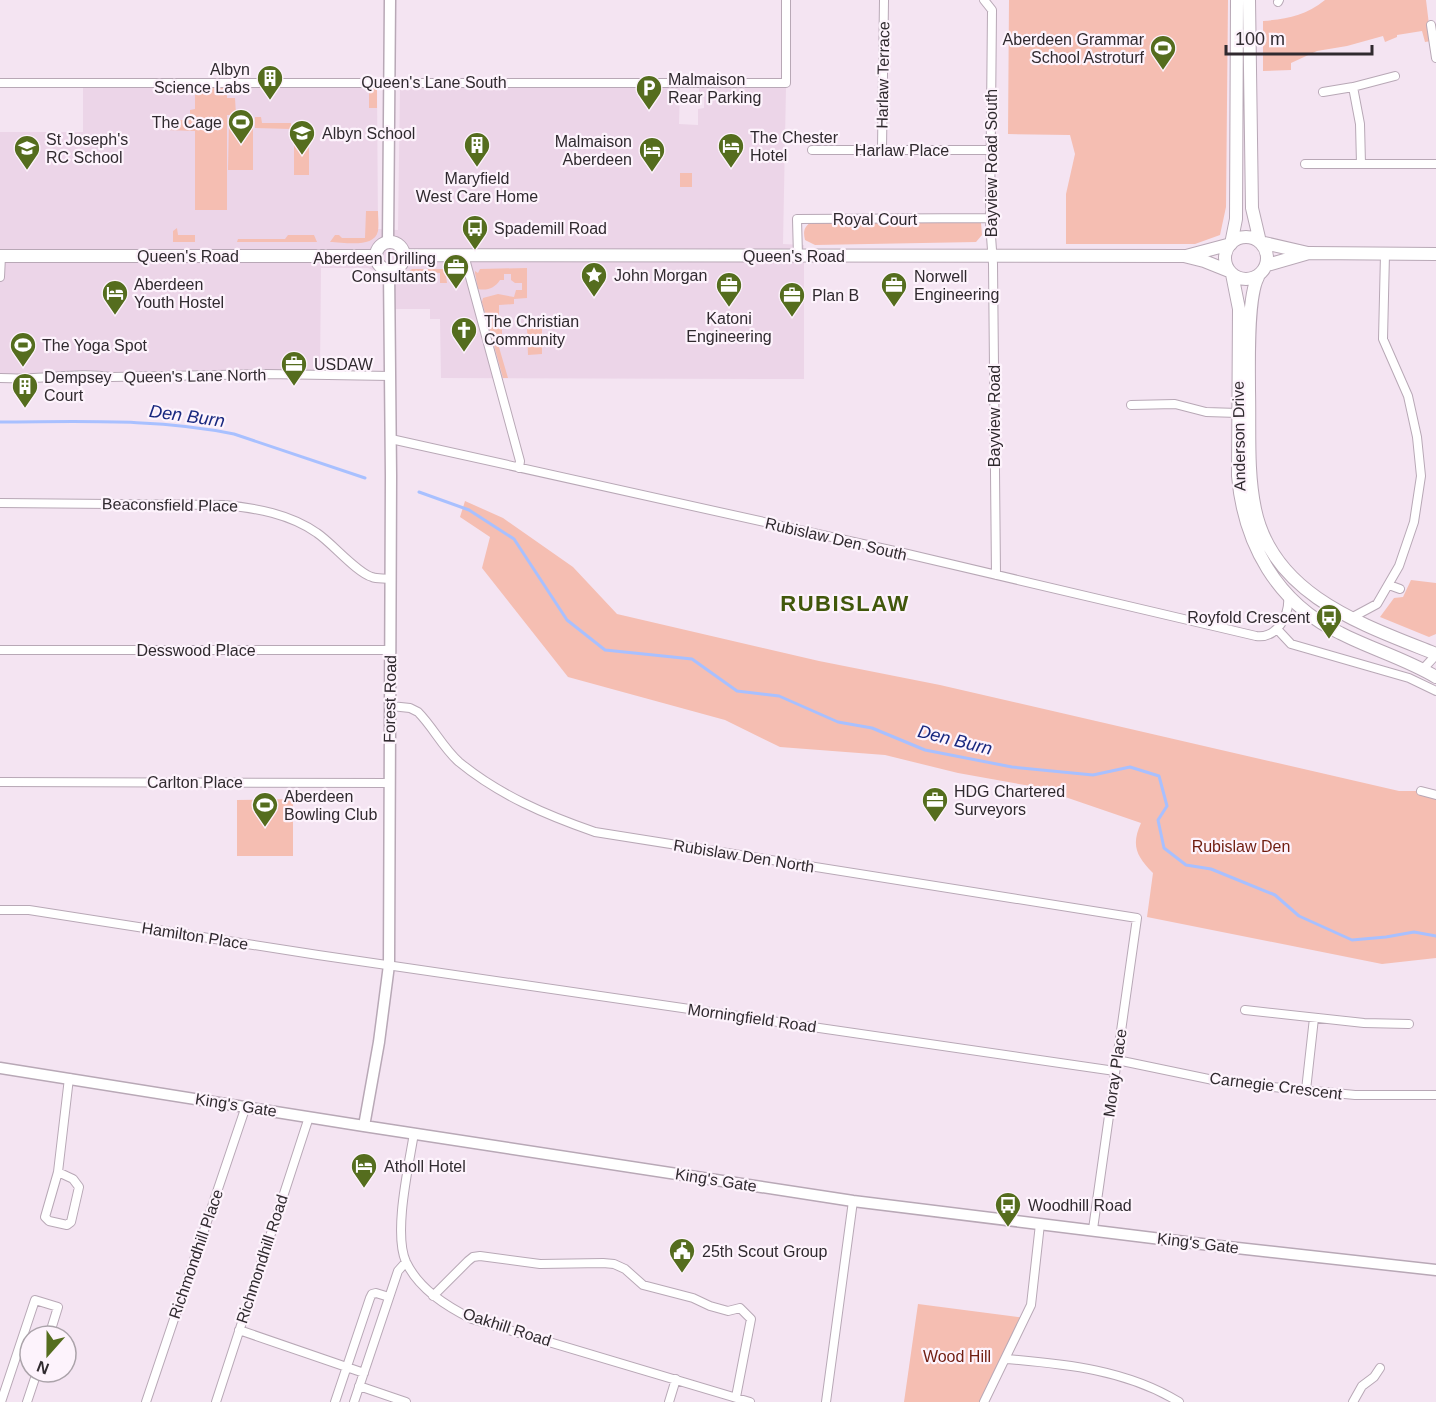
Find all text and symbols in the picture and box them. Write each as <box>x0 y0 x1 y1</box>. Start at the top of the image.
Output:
scale bar <box>1226 18 1372 56</box>
street label: Harlaw Terrace <box>874 21 892 129</box>
text: 100 m <box>1235 29 1285 49</box>
place label: Aberdeen Grammar School Astroturf <box>1003 31 1145 66</box>
sports icon: Aberdeen Grammar School Astroturf <box>1148 33 1178 71</box>
place label: Albyn Science Labs <box>154 61 250 96</box>
building icon: Albyn Science Labs <box>255 63 285 101</box>
place label: Malmaison Rear Parking <box>668 71 761 106</box>
parking icon: Malmaison Rear Parking <box>634 73 664 111</box>
street label: Queen's Lane South <box>361 74 507 91</box>
street label: Bayview Road South <box>983 89 1000 237</box>
sports icon: The Cage <box>226 107 256 145</box>
place label: The Cage <box>152 114 222 131</box>
school or university icon: Albyn School <box>287 118 317 156</box>
place label: Albyn School <box>322 125 415 142</box>
place label: The Chester Hotel <box>750 129 839 164</box>
building icon: Maryfield West Care Home <box>462 130 492 168</box>
place label: St Joseph's RC School <box>46 131 128 166</box>
hotel icon: The Chester Hotel <box>716 131 746 169</box>
school or university icon: St Joseph's RC School <box>12 133 42 171</box>
place label: Malmaison Aberdeen <box>555 133 632 168</box>
hotel icon: Malmaison Aberdeen <box>637 135 667 173</box>
street label: Harlaw Place <box>855 142 949 159</box>
place label: Maryfield West Care Home <box>416 170 538 205</box>
street label: Royal Court <box>833 211 918 228</box>
bus stop icon: Spademill Road <box>460 213 490 251</box>
place label: Spademill Road <box>494 220 607 237</box>
street label: Queen's Road <box>137 248 239 265</box>
street label: Queen's Road <box>743 248 845 265</box>
place label: Aberdeen Drilling Consultants <box>313 250 436 285</box>
office icon: Aberdeen Drilling Consultants <box>441 252 471 290</box>
place icon: John Morgan <box>579 260 609 298</box>
place label: John Morgan <box>614 267 707 284</box>
place label: Norwell Engineering <box>914 268 999 303</box>
office icon: Katoni Engineering <box>714 270 744 308</box>
office icon: Norwell Engineering <box>879 270 909 308</box>
place label: Aberdeen Youth Hostel <box>134 276 224 311</box>
hotel icon: Aberdeen Youth Hostel <box>100 278 130 316</box>
office icon: Plan B <box>777 280 807 318</box>
place label: Plan B <box>812 287 859 304</box>
place label: Katoni Engineering <box>686 310 772 345</box>
place label: The Christian Community <box>484 313 579 348</box>
church icon: The Christian Community <box>449 315 479 353</box>
sports icon: The Yoga Spot <box>8 330 38 368</box>
place label: The Yoga Spot <box>42 337 148 354</box>
office icon: USDAW <box>279 349 309 387</box>
place label: USDAW <box>314 356 374 373</box>
street label: Bayview Road <box>986 365 1003 467</box>
street label: Queen's Lane North <box>124 366 266 386</box>
place label: Dempsey Court <box>44 369 112 404</box>
building icon: Dempsey Court <box>10 371 40 409</box>
street label: Anderson Drive <box>1230 381 1248 491</box>
water label: Den Burn <box>148 401 226 431</box>
street label: Beaconsfield Place <box>102 495 238 515</box>
street label: Rubislaw Den South <box>763 514 909 564</box>
district label: RUBISLAW <box>780 591 910 616</box>
bus stop icon: Royfold Crescent <box>1314 602 1344 640</box>
place label: Royfold Crescent <box>1187 609 1311 626</box>
street label: Desswood Place <box>136 642 256 659</box>
street label: Forest Road <box>381 655 399 743</box>
water label: Den Burn <box>916 721 994 759</box>
street label: Carlton Place <box>147 774 243 791</box>
place label: HDG Chartered Surveyors <box>954 783 1065 818</box>
office icon: HDG Chartered Surveyors <box>920 785 950 823</box>
place label: Aberdeen Bowling Club <box>284 788 377 823</box>
sports icon: Aberdeen Bowling Club <box>250 790 280 828</box>
street label: Rubislaw Den North <box>672 836 816 876</box>
park label: Rubislaw Den <box>1192 838 1290 855</box>
street label: Hamilton Place <box>141 919 250 953</box>
street label: Morningfield Road <box>687 1001 817 1035</box>
street label: Moray Place <box>1100 1028 1130 1118</box>
street label: Carnegie Crescent <box>1209 1069 1344 1103</box>
street label: King's Gate <box>194 1090 278 1120</box>
hotel icon: Atholl Hotel <box>349 1151 379 1189</box>
place label: Atholl Hotel <box>384 1158 466 1175</box>
street label: King's Gate <box>674 1165 758 1195</box>
street label: Richmondhill Place <box>166 1187 226 1321</box>
bus stop icon: Woodhill Road <box>993 1190 1023 1228</box>
street label: Richmondhill Road <box>233 1193 291 1325</box>
place label: Woodhill Road <box>1028 1197 1132 1214</box>
street label: King's Gate <box>1156 1230 1240 1256</box>
public building icon: 25th Scout Group <box>667 1236 697 1274</box>
place label: 25th Scout Group <box>702 1243 828 1260</box>
street label: Oakhill Road <box>461 1305 553 1349</box>
north arrow <box>18 1324 78 1384</box>
park label: Wood Hill <box>923 1348 991 1365</box>
text: N <box>34 1358 51 1378</box>

